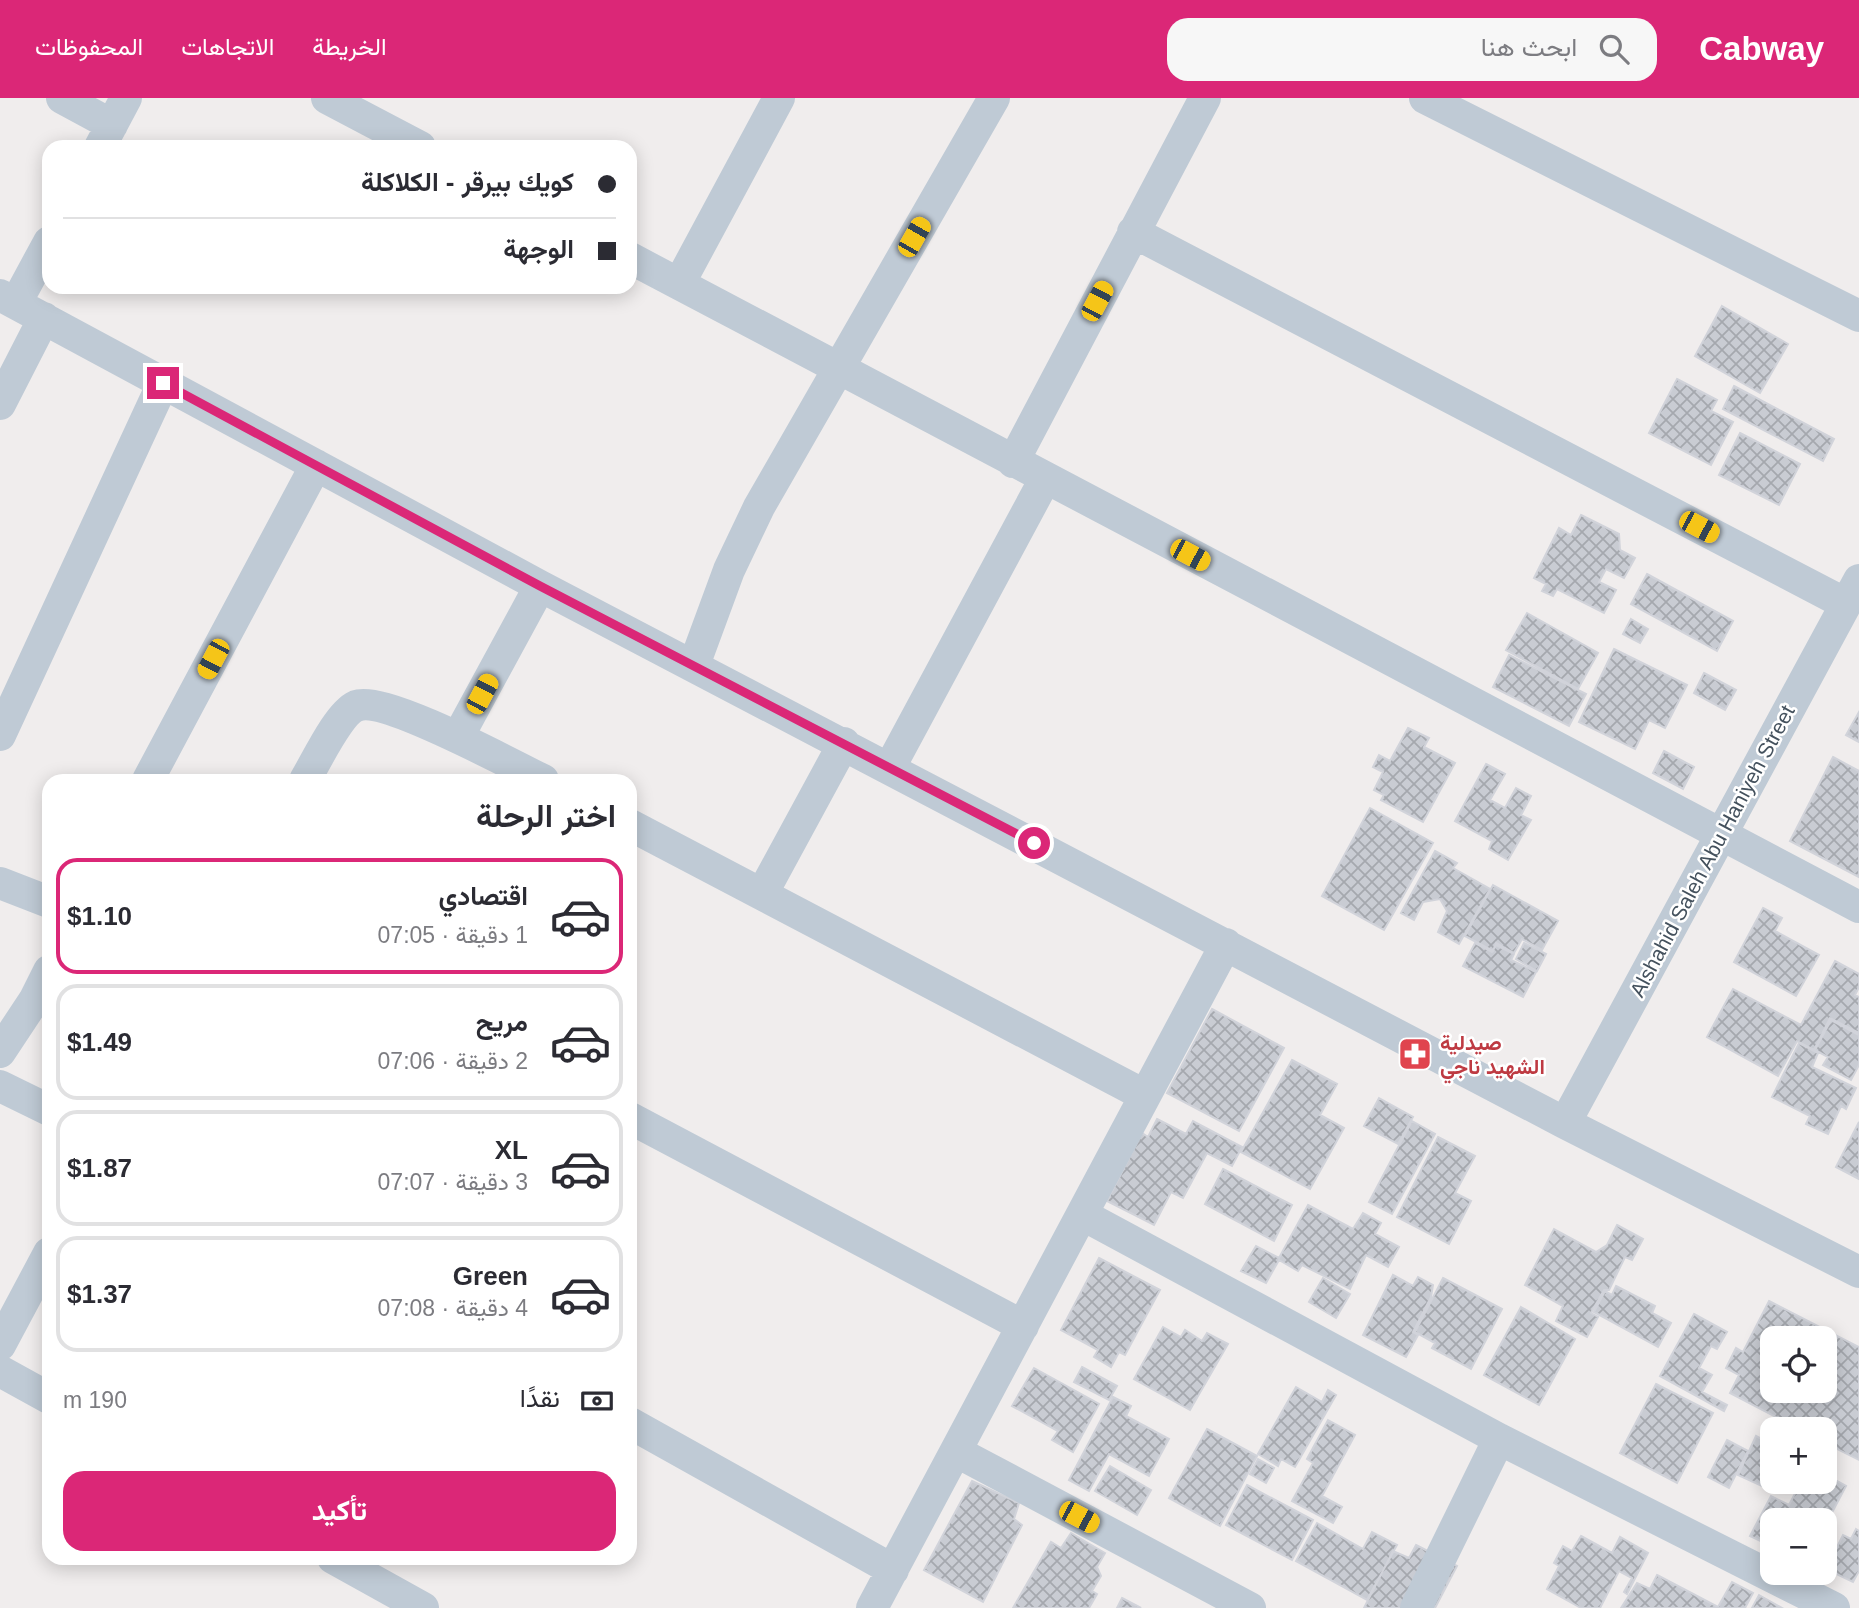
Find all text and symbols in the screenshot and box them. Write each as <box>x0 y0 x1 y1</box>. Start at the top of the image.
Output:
search box <box>1167 18 1657 81</box>
icon: search <box>1595 30 1633 68</box>
text: Cabway <box>1699 30 1824 67</box>
text: ابحث هنا <box>1481 32 1577 62</box>
text: المحفوظات <box>35 33 143 60</box>
text: الاتجاهات <box>181 33 274 60</box>
text: الخريطة <box>312 33 387 60</box>
text: كويك بيرقر - الكلاكلة <box>361 167 574 197</box>
car <box>895 214 934 260</box>
text: الوجهة <box>503 234 574 264</box>
car <box>1078 278 1117 324</box>
route end <box>147 367 179 399</box>
car <box>1676 508 1723 546</box>
car <box>1167 536 1214 574</box>
car <box>194 636 233 682</box>
car <box>463 671 502 717</box>
street label: Alshahid Saleh Abu Haniyeh Street <box>1625 701 1799 1001</box>
text: اختر الرحلة <box>476 798 616 834</box>
route start <box>1018 827 1050 859</box>
text: اقتصادي <box>439 881 528 911</box>
icon: car <box>549 885 612 948</box>
text: $1.10 <box>67 901 132 931</box>
text: 1 دقيقة · 07:05 <box>378 922 528 948</box>
text: مريح <box>476 1007 528 1037</box>
icon: car <box>549 1011 612 1074</box>
text: $1.49 <box>67 1027 132 1057</box>
place label: صيدلية الشهيد ناجي <box>1440 1031 1545 1084</box>
pharmacy icon: صيدلية الشهيد ناجي <box>1396 1035 1434 1073</box>
text: 2 دقيقة · 07:06 <box>378 1048 528 1074</box>
text: XL <box>495 1135 528 1165</box>
icon: car <box>549 1137 612 1200</box>
text: $1.87 <box>67 1153 132 1183</box>
text: 3 دقيقة · 07:07 <box>378 1169 528 1195</box>
text: Green <box>453 1261 528 1291</box>
icon: car <box>549 1263 612 1326</box>
text: $1.37 <box>67 1279 132 1309</box>
text: 4 دقيقة · 07:08 <box>378 1295 528 1321</box>
map controls <box>1760 1326 1837 1585</box>
button: locate <box>1760 1326 1837 1403</box>
icon: cash <box>578 1382 616 1420</box>
text: نقدًا <box>520 1383 560 1413</box>
text: 190 m <box>63 1387 127 1413</box>
button: + <box>1760 1417 1837 1494</box>
button: تأكيد <box>63 1471 616 1551</box>
car <box>1056 1498 1103 1536</box>
button: − <box>1760 1508 1837 1585</box>

